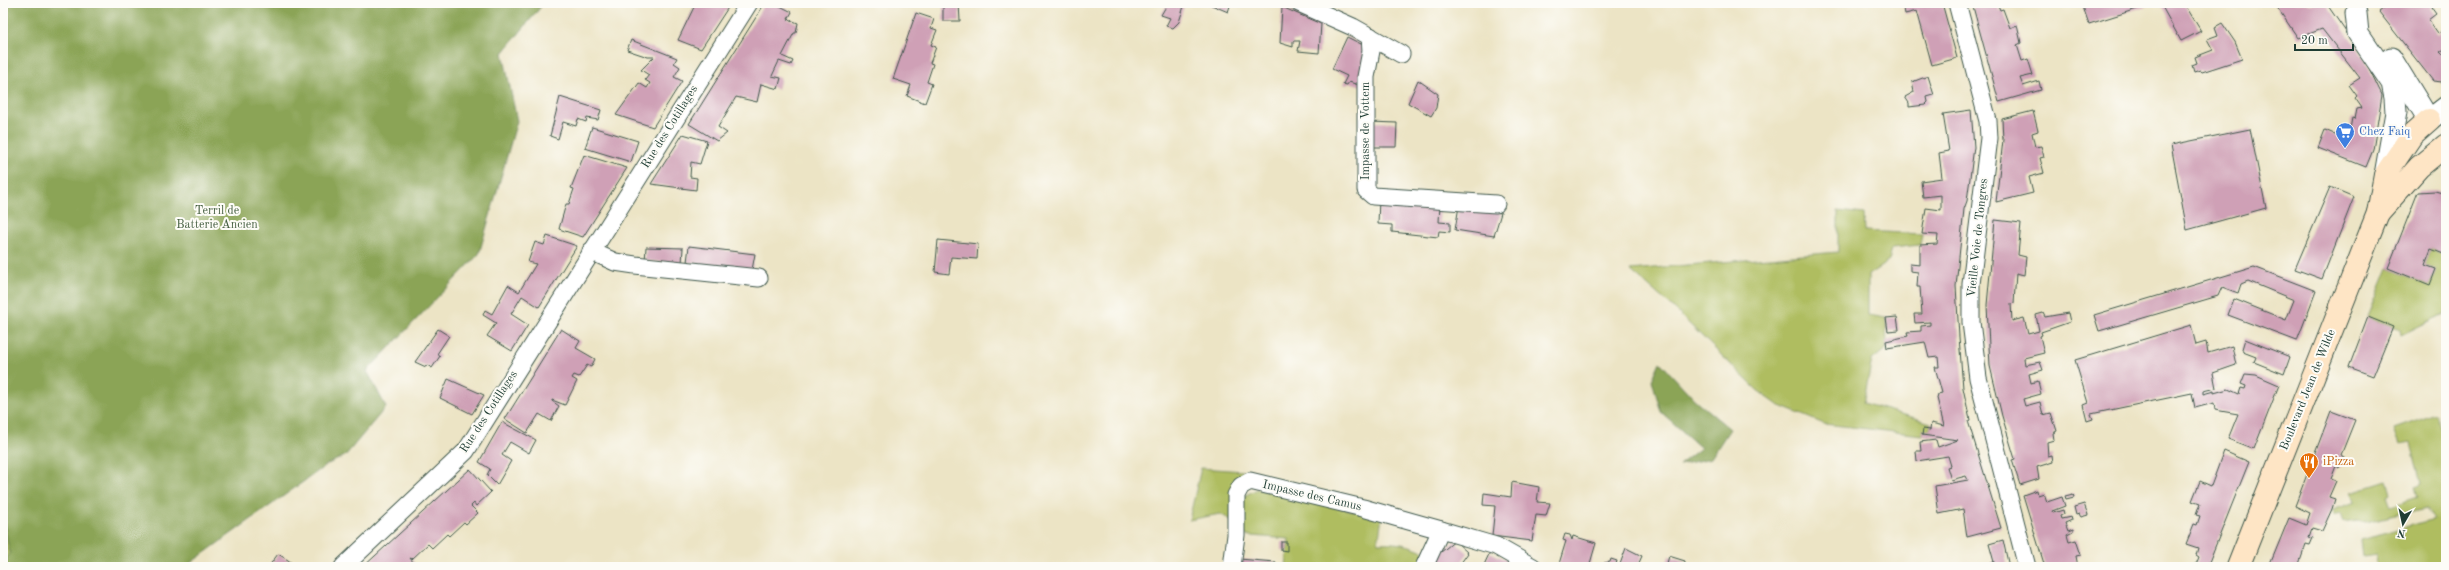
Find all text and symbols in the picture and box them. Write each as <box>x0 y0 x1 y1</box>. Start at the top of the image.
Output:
scale bar <box>2295 26 2353 52</box>
text: 20 m <box>2301 35 2328 47</box>
street label: Impasse de Vottem <box>1360 81 1372 180</box>
street label: Rue des Cotillages <box>640 83 700 171</box>
supermarket icon: Chez Faiq <box>2334 121 2356 149</box>
place label: Chez Faiq <box>2359 126 2410 138</box>
street label: Vieille Voie de Tongres <box>1966 178 1990 298</box>
park label: Terril de Batterie Ancien <box>176 205 258 231</box>
street label: Boulevard Jean de Wilde <box>2278 327 2338 452</box>
street label: Rue des Cotillages <box>458 369 520 455</box>
restaurant icon: iPizza <box>2298 451 2320 479</box>
place label: iPizza <box>2323 456 2354 468</box>
street label: Impasse des Camus <box>1261 479 1363 513</box>
north arrow <box>2383 504 2423 544</box>
text: N <box>2396 526 2407 538</box>

